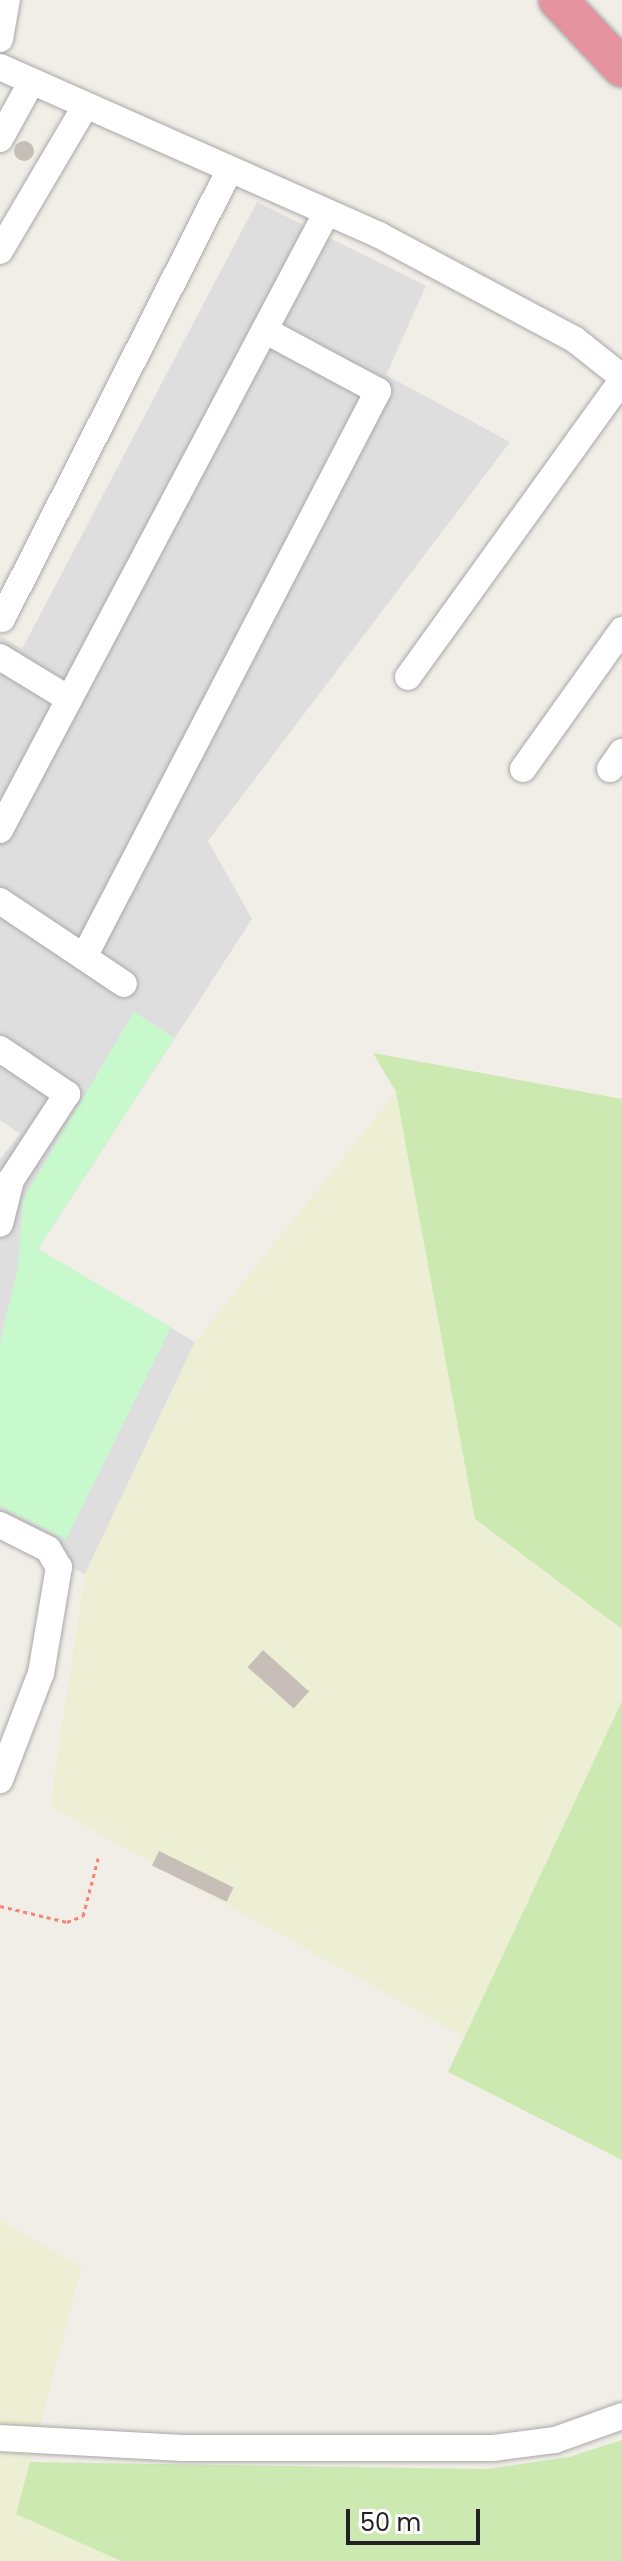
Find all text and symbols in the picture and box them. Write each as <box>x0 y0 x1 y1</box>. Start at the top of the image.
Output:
scale bar <box>350 2493 484 2543</box>
text: 50 m <box>360 2506 421 2539</box>

